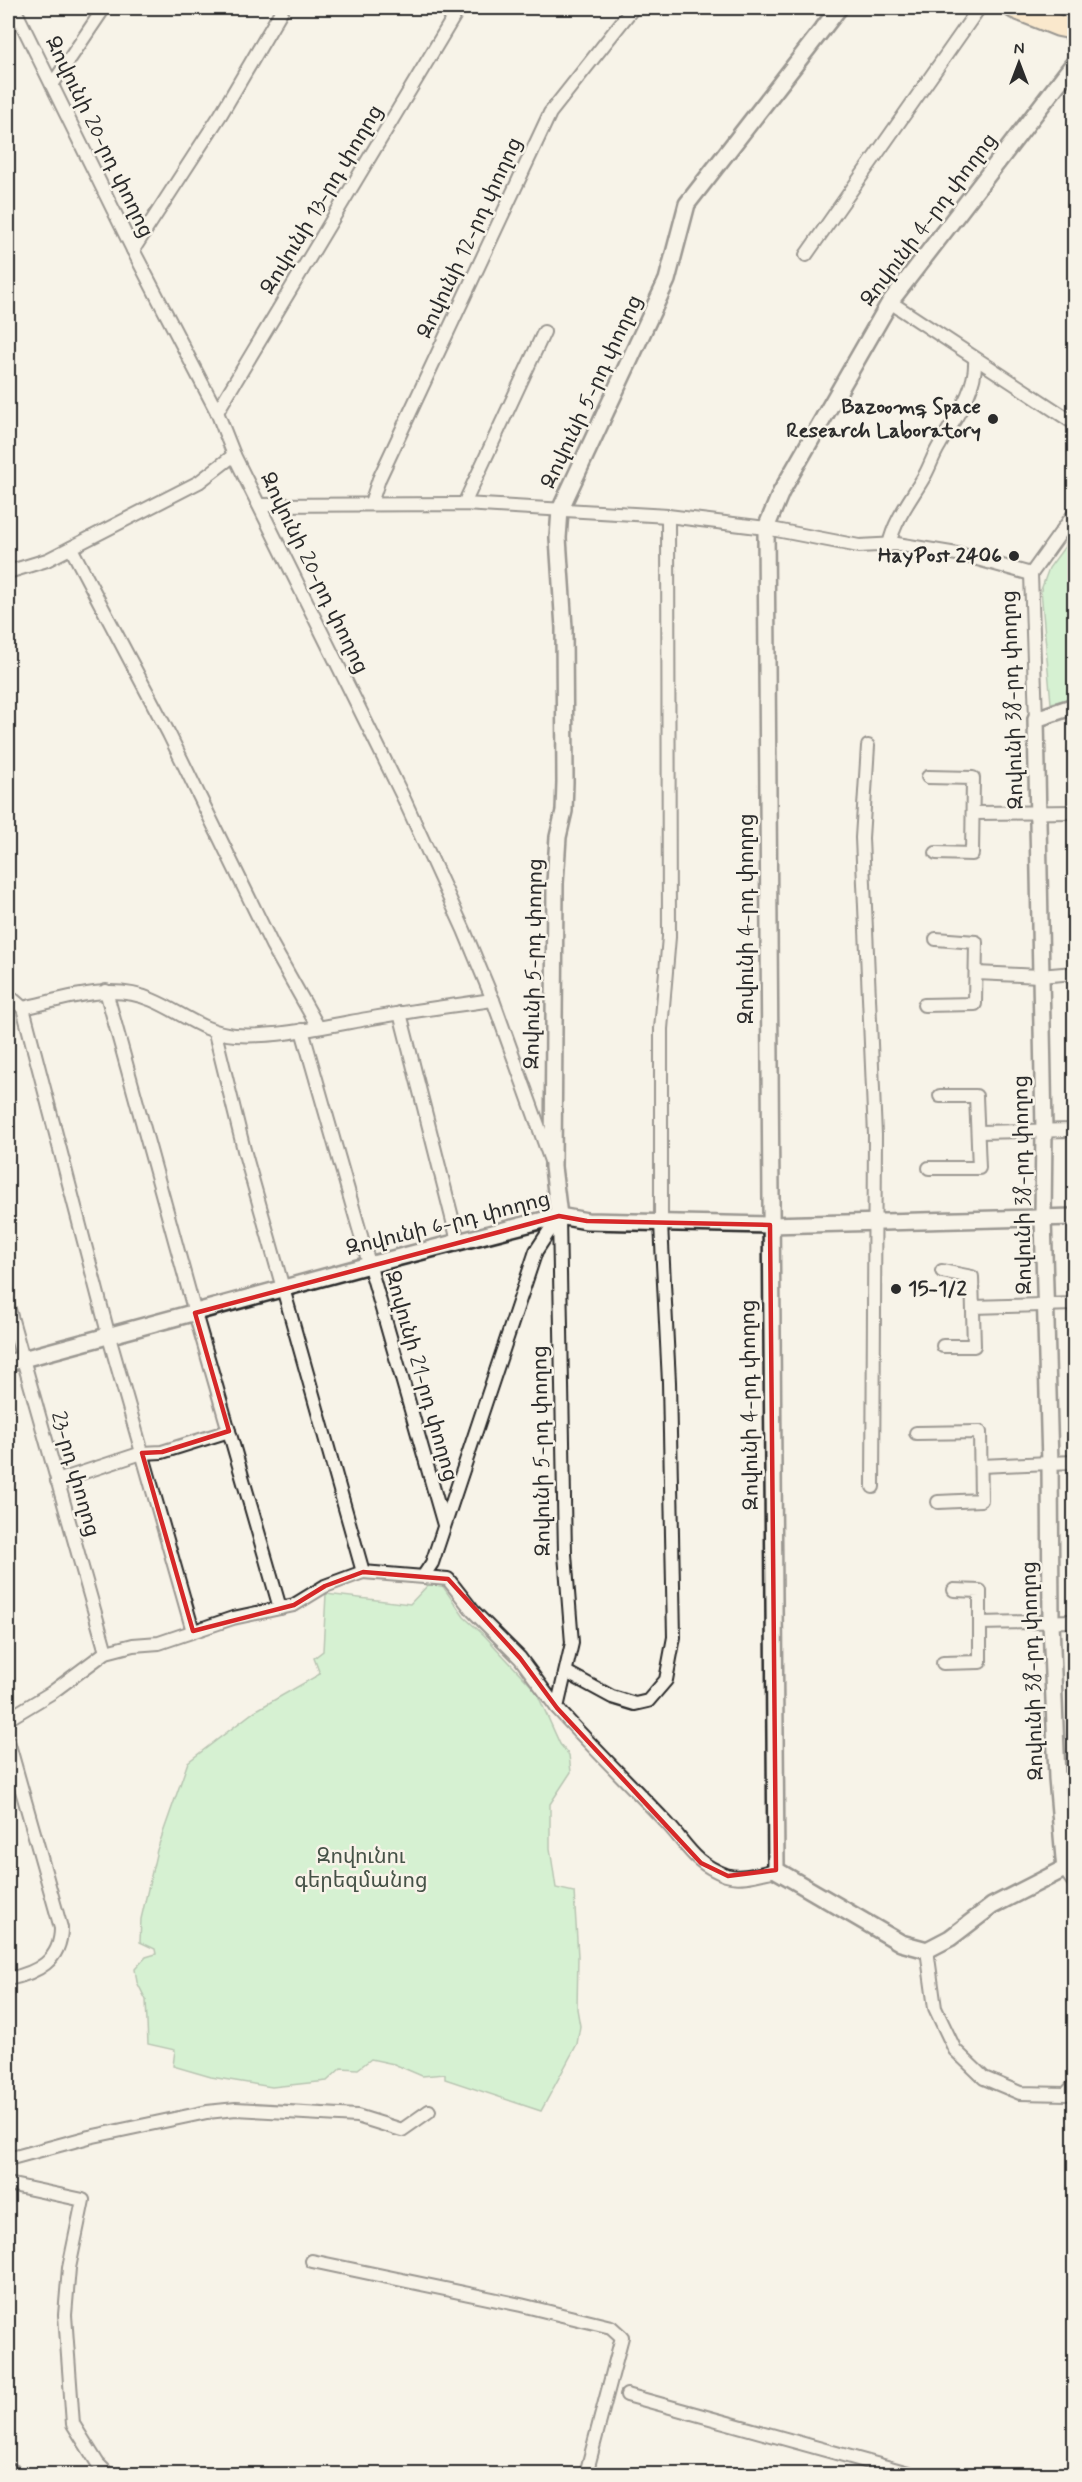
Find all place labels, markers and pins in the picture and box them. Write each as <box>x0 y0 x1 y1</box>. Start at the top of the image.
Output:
place label: Bazoomq Space Research Laboratory <box>786 393 981 445</box>
marker: Bazoomq Space Research Laboratory <box>986 412 1000 426</box>
place label: HayPost 2406 <box>878 542 1002 570</box>
marker: HayPost 2406 <box>1007 549 1021 563</box>
place label: 15-1/2 <box>908 1275 968 1303</box>
marker: 15-1/2 <box>889 1282 903 1296</box>

